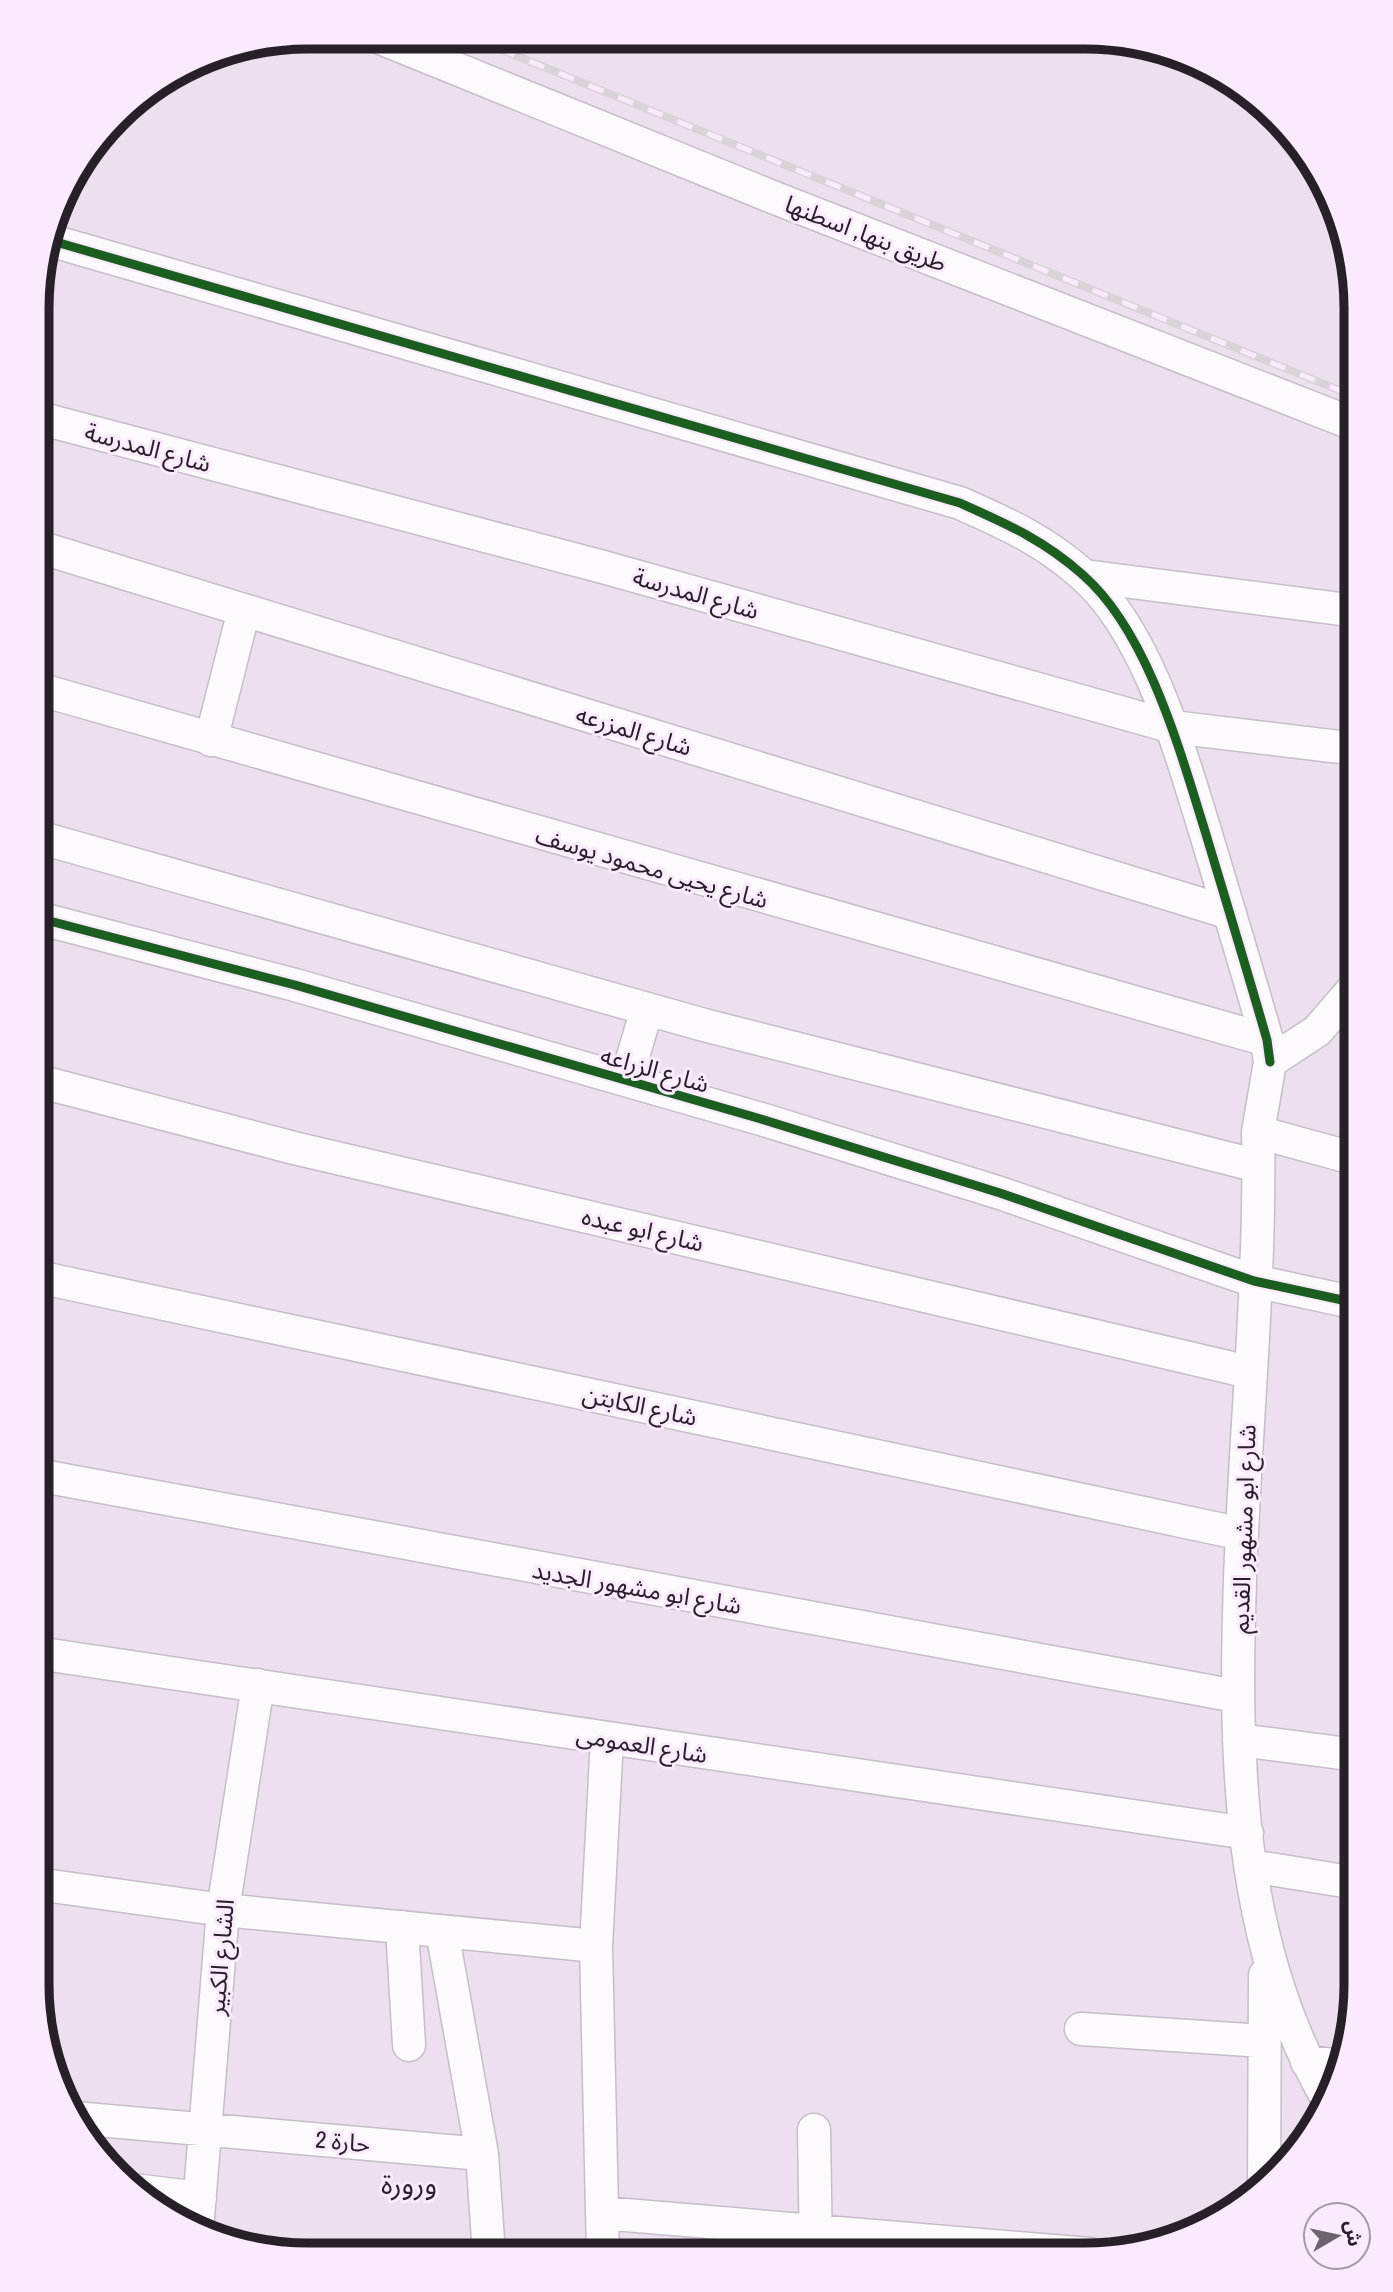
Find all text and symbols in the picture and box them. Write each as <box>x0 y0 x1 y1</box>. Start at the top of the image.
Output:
street label: طريق بنها, اسطنها <box>781 187 951 279</box>
street label: شارع المدرسة <box>81 415 215 481</box>
street label: شارع المدرسة <box>629 560 763 628</box>
street label: شارع المزرعه <box>572 697 696 765</box>
street label: شارع يحيى محمود يوسف <box>531 818 772 917</box>
street label: شارع الزراعه <box>597 1038 713 1102</box>
street label: شارع ابو عبده <box>579 1199 707 1260</box>
street label: شارع الكابتن <box>579 1377 700 1435</box>
street label: شارع ابو مشهور القديم <box>1223 1424 1265 1634</box>
street label: شارع ابو مشهور الجديد <box>530 1553 744 1623</box>
street label: شارع العمومى <box>574 1718 710 1772</box>
street label: الشارع الكبير <box>199 1898 243 2018</box>
street label: حارة 2 <box>314 2123 372 2159</box>
district label: ورورة <box>381 2165 437 2203</box>
north arrow <box>1302 2201 1372 2271</box>
text: ش <box>1339 2218 1369 2248</box>

